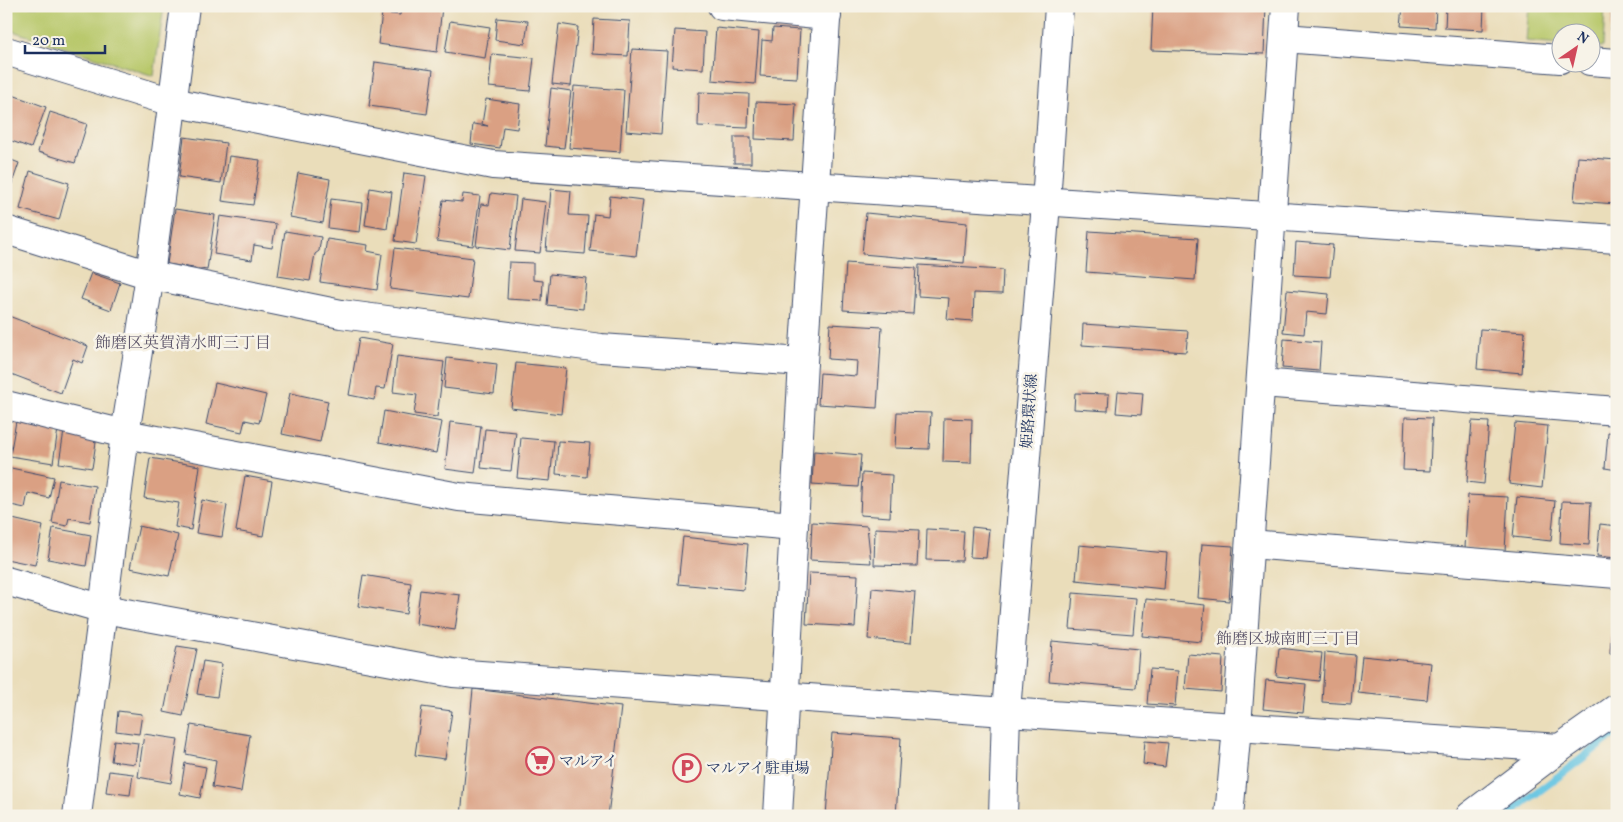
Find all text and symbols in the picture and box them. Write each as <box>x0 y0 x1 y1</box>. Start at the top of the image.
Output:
scale bar <box>25 22 105 54</box>
north arrow <box>1550 22 1600 72</box>
text: N <box>1573 28 1592 49</box>
text: 20 m <box>32 31 65 52</box>
district label: 飾磨区英賀清水町三丁目 <box>95 333 271 355</box>
street label: 姫路環状線 <box>1017 373 1044 449</box>
district label: 飾磨区城南町三丁目 <box>1216 629 1360 651</box>
supermarket icon: マルアイ <box>525 746 555 776</box>
place label: マルアイ <box>559 752 618 773</box>
parking icon: マルアイ駐車場 <box>672 753 702 783</box>
place label: マルアイ駐車場 <box>706 759 810 780</box>

